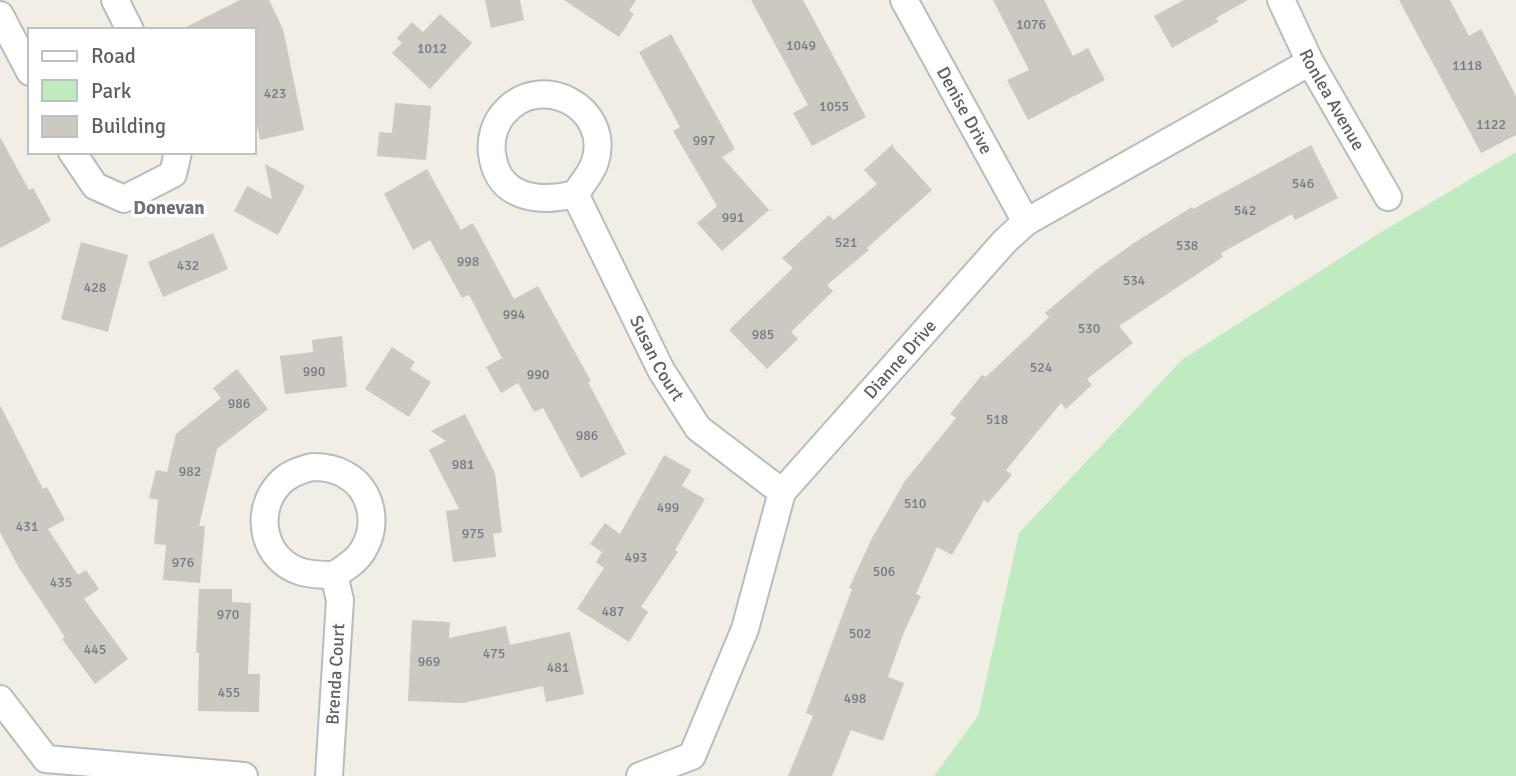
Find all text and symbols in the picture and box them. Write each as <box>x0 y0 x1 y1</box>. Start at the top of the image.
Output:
house number: 1076 <box>1016 16 1046 33</box>
legend <box>28 28 256 154</box>
house number: 1049 <box>786 37 816 54</box>
house number: 1012 <box>417 40 447 57</box>
text: Road <box>91 43 136 69</box>
street label: Ronlea Avenue <box>1294 45 1370 154</box>
house number: 1118 <box>1452 57 1482 74</box>
street label: Denise Drive <box>932 63 998 158</box>
text: Park <box>91 78 132 104</box>
house number: 423 <box>264 85 286 102</box>
house number: 1055 <box>819 98 849 115</box>
text: Building <box>91 113 166 139</box>
house number: 1122 <box>1476 116 1506 133</box>
house number: 997 <box>693 132 715 149</box>
house number: 546 <box>1292 175 1314 192</box>
district label: Donevan <box>133 196 205 220</box>
house number: 542 <box>1234 202 1256 219</box>
house number: 991 <box>722 209 744 226</box>
house number: 521 <box>835 234 857 251</box>
house number: 538 <box>1176 237 1198 254</box>
house number: 998 <box>457 253 479 270</box>
house number: 432 <box>177 257 199 274</box>
house number: 534 <box>1123 272 1146 289</box>
house number: 428 <box>84 279 106 296</box>
house number: 994 <box>503 306 526 323</box>
street label: Susan Court <box>625 312 689 405</box>
street label: Dianne Drive <box>859 315 941 403</box>
house number: 530 <box>1078 320 1100 337</box>
house number: 985 <box>752 326 774 343</box>
house number: 524 <box>1030 359 1053 376</box>
house number: 990 <box>303 363 325 380</box>
house number: 990 <box>527 366 549 383</box>
house number: 986 <box>228 395 250 412</box>
house number: 518 <box>986 411 1008 428</box>
house number: 986 <box>576 427 598 444</box>
house number: 981 <box>452 456 474 473</box>
house number: 982 <box>179 463 201 480</box>
house number: 510 <box>904 495 926 512</box>
house number: 499 <box>657 499 679 516</box>
house number: 431 <box>16 518 38 535</box>
house number: 975 <box>462 525 484 542</box>
house number: 493 <box>625 549 647 566</box>
house number: 976 <box>172 554 194 571</box>
house number: 506 <box>873 563 895 580</box>
house number: 435 <box>50 574 72 591</box>
house number: 487 <box>602 603 624 620</box>
house number: 970 <box>217 606 239 623</box>
street label: Brenda Court <box>321 623 350 726</box>
house number: 502 <box>849 625 871 642</box>
house number: 445 <box>84 641 106 658</box>
house number: 475 <box>483 645 505 662</box>
house number: 969 <box>418 653 440 670</box>
house number: 481 <box>547 659 569 676</box>
house number: 455 <box>218 684 240 701</box>
house number: 498 <box>844 690 866 707</box>

